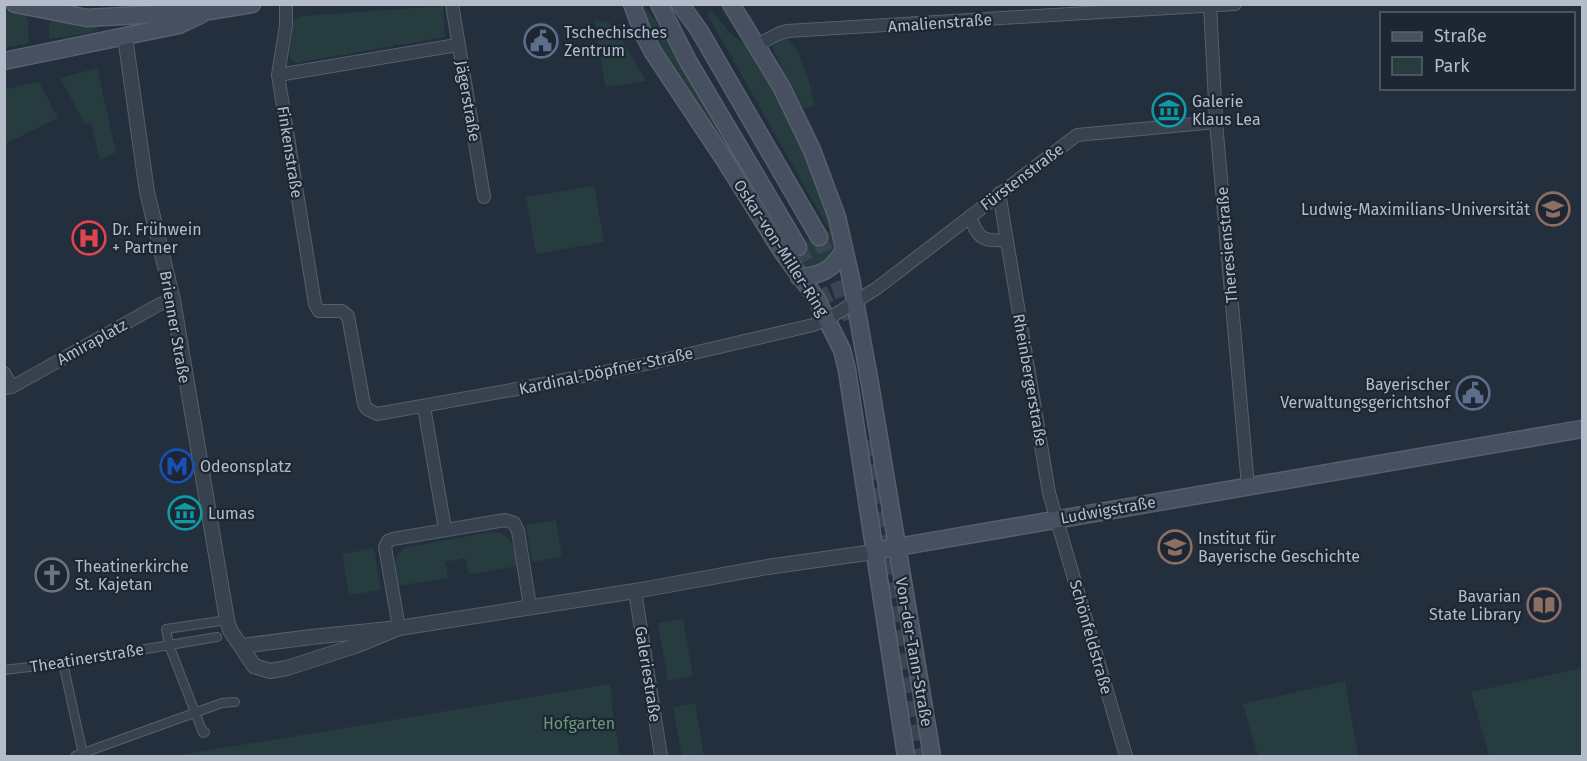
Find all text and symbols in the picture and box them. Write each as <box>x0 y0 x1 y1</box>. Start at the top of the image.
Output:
street label: Amalienstraße <box>887 10 993 36</box>
legend <box>1380 12 1575 90</box>
public building icon: Tschechisches Zentrum <box>523 23 559 59</box>
place label: Tschechisches Zentrum <box>564 23 667 60</box>
text: Straße <box>1434 25 1487 47</box>
text: Park <box>1434 55 1470 77</box>
street label: Jägerstraße <box>452 59 484 143</box>
museum icon: Galerie Klaus Lea <box>1151 92 1187 128</box>
place label: Galerie Klaus Lea <box>1192 92 1261 129</box>
street label: Finkenstraße <box>273 105 307 199</box>
street label: Fürstenstraße <box>977 140 1067 214</box>
street label: Oskar-von-Miller-Ring <box>730 176 833 320</box>
street label: Theresienstraße <box>1212 186 1242 304</box>
school or university icon: Ludwig-Maximilians-Universität <box>1535 191 1571 227</box>
place label: Ludwig-Maximilians-Universität <box>1301 200 1530 219</box>
hospital icon: Dr. Frühwein + Partner <box>71 220 107 256</box>
place label: Dr. Frühwein + Partner <box>112 220 202 257</box>
street label: Brienner Straße <box>156 269 194 385</box>
street label: Rheinbergerstraße <box>1009 312 1051 448</box>
street label: Amiraplatz <box>54 315 130 369</box>
street label: Kardinal-Döpfner-Straße <box>517 343 695 399</box>
place label: Bayerischer Verwaltungsgerichtshof <box>1280 375 1452 412</box>
public building icon: Bayerischer Verwaltungsgerichtshof <box>1455 375 1491 411</box>
metro station icon: Odeonsplatz <box>159 448 195 484</box>
place label: Odeonsplatz <box>200 457 291 476</box>
street label: Ludwigstraße <box>1059 492 1157 528</box>
museum icon: Lumas <box>167 495 203 531</box>
place label: Lumas <box>208 504 255 523</box>
school or university icon: Institut für Bayerische Geschichte <box>1157 529 1193 565</box>
place label: Institut für Bayerische Geschichte <box>1198 529 1360 566</box>
church icon: Theatinerkirche St. Kajetan <box>34 557 70 593</box>
place label: Theatinerkirche St. Kajetan <box>75 557 189 594</box>
street label: Von-der-Tann-Straße <box>892 576 936 728</box>
street label: Schönfeldstraße <box>1066 578 1116 696</box>
place label: Bavarian State Library <box>1429 587 1521 624</box>
library icon: Bavarian State Library <box>1526 587 1562 623</box>
street label: Galeriestraße <box>631 625 665 723</box>
street label: Theatinerstraße <box>29 640 145 676</box>
park label: Hofgarten <box>543 714 615 733</box>

